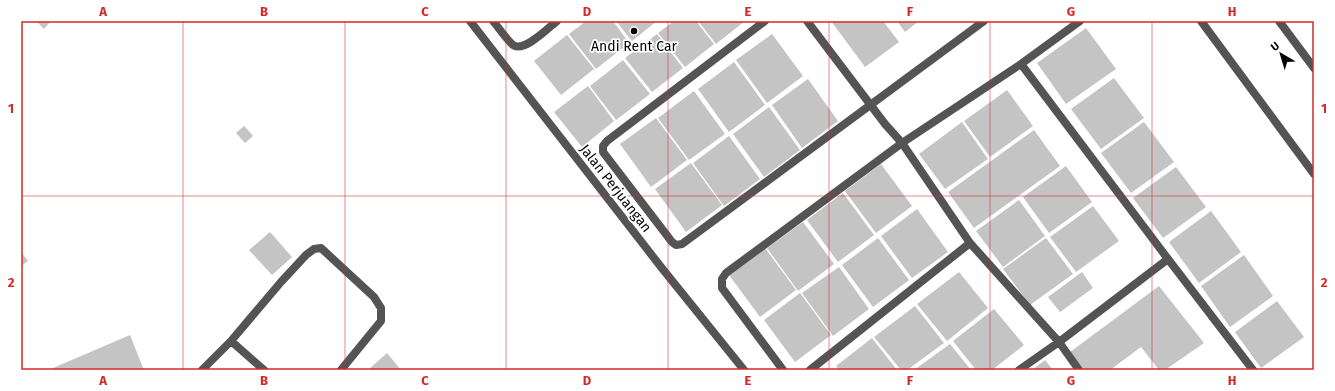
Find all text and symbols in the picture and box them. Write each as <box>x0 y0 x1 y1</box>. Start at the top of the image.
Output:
text: A <box>98 4 107 19</box>
text: B <box>260 4 268 19</box>
text: C <box>421 4 429 19</box>
text: D <box>583 4 592 19</box>
text: E <box>745 4 752 19</box>
text: F <box>907 4 914 19</box>
text: G <box>1067 4 1075 19</box>
text: H <box>1228 4 1236 19</box>
marker: Andi Rent Car <box>629 26 639 36</box>
north arrow <box>1261 34 1301 74</box>
place label: Andi Rent Car <box>591 38 678 55</box>
text: U <box>1268 39 1282 54</box>
text: 1 <box>8 101 14 116</box>
text: 1 <box>1321 101 1327 116</box>
street label: Jalan Perjuangan <box>576 141 655 236</box>
text: 2 <box>8 275 15 290</box>
text: 2 <box>1321 275 1328 290</box>
text: A <box>98 373 107 388</box>
text: B <box>260 373 268 388</box>
text: C <box>421 373 429 388</box>
text: D <box>583 373 592 388</box>
text: E <box>745 373 752 388</box>
text: F <box>907 373 914 388</box>
text: G <box>1067 373 1075 388</box>
text: H <box>1228 373 1236 388</box>

